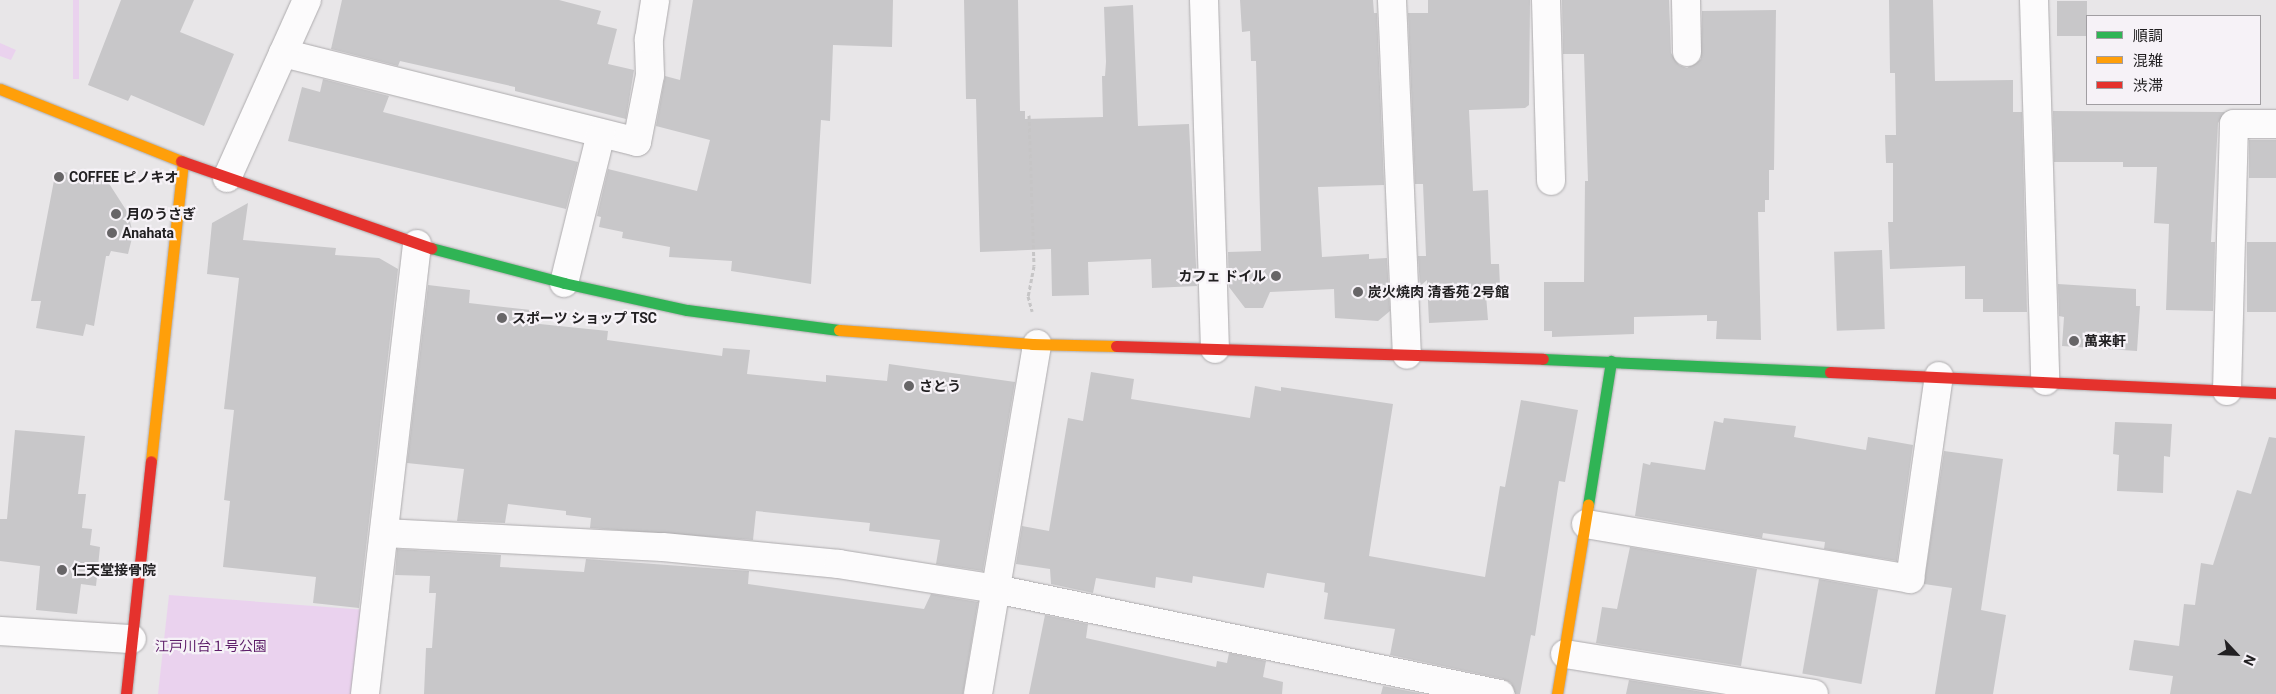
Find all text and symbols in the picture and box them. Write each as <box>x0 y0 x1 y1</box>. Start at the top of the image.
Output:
legend <box>2086 15 2261 105</box>
text: 順調 <box>2133 27 2163 45</box>
text: 混雑 <box>2133 52 2163 70</box>
text: 渋滞 <box>2133 77 2163 95</box>
place label: COFFEE ピノキオ <box>69 169 178 185</box>
marker: COFFEE ピノキオ <box>53 171 65 183</box>
place label: 月のうさぎ <box>126 206 196 222</box>
marker: 月のうさぎ <box>110 208 122 220</box>
place label: Anahata <box>122 225 174 241</box>
marker: Anahata <box>106 227 118 239</box>
place label: カフェ ドイル <box>1179 268 1266 284</box>
marker: カフェ ドイル <box>1270 270 1282 282</box>
place label: 炭火焼肉 清香苑 2号館 <box>1368 284 1509 300</box>
marker: 炭火焼肉 清香苑 2号館 <box>1352 286 1364 298</box>
place label: スポーツ ショップ TSC <box>512 310 657 326</box>
marker: スポーツ ショップ TSC <box>496 312 508 324</box>
place label: 萬来軒 <box>2084 333 2126 349</box>
marker: 萬来軒 <box>2068 335 2080 347</box>
place label: さとう <box>919 378 961 394</box>
marker: さとう <box>903 380 915 392</box>
place label: 仁天堂接骨院 <box>72 562 156 578</box>
marker: 仁天堂接骨院 <box>56 564 68 576</box>
north arrow <box>2211 629 2261 679</box>
park label: 江戸川台１号公園 <box>155 638 267 654</box>
text: N <box>2240 652 2259 668</box>

